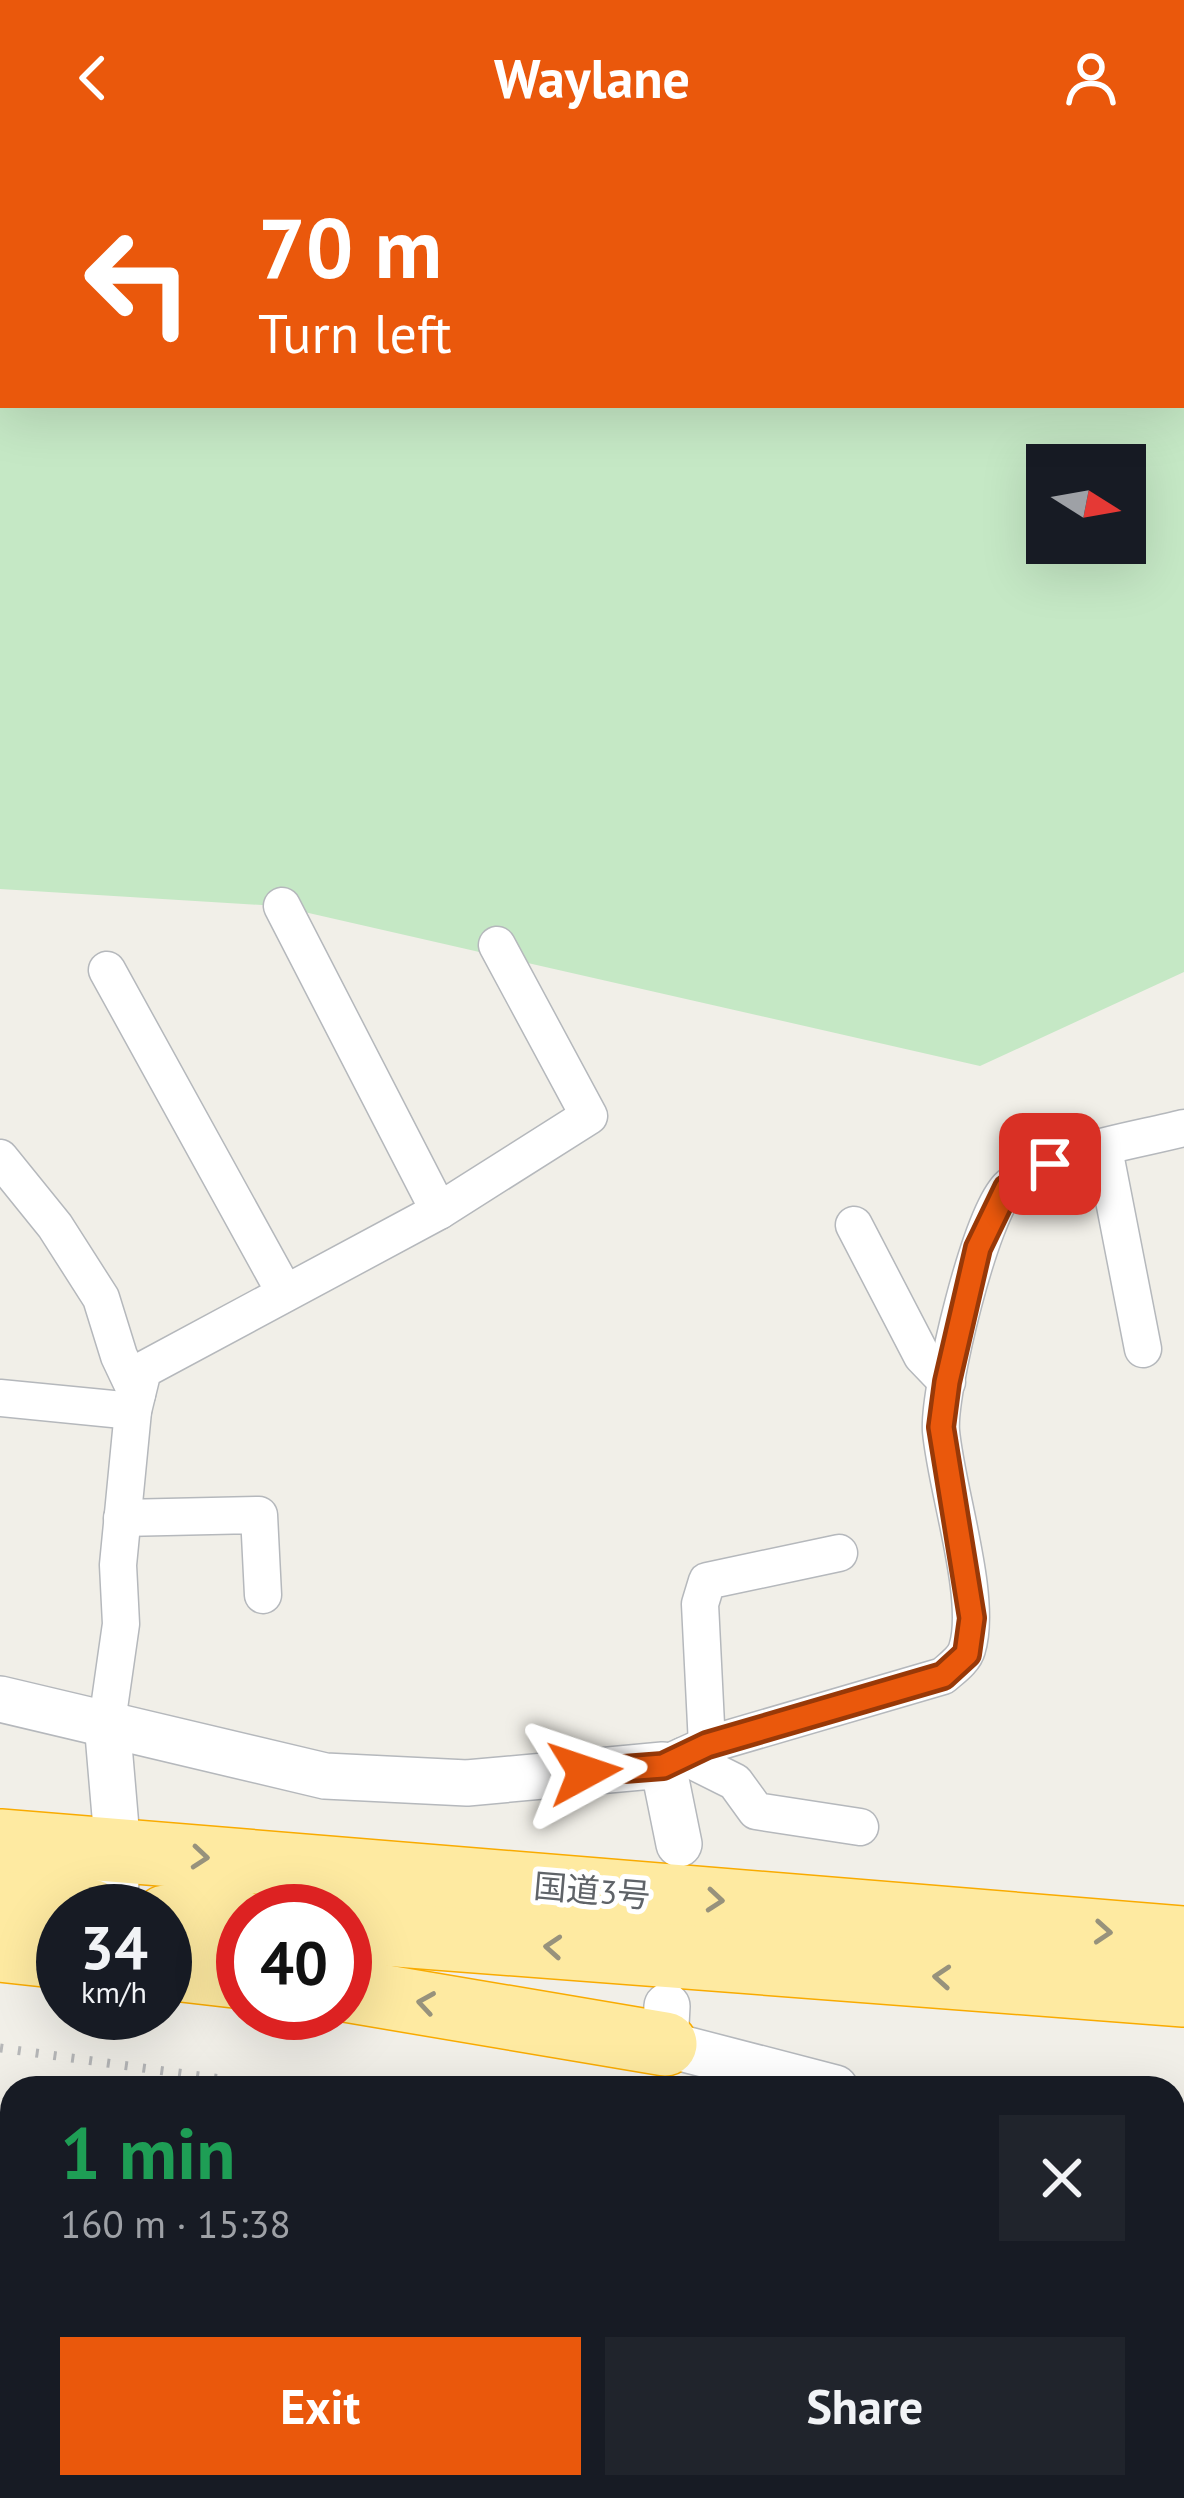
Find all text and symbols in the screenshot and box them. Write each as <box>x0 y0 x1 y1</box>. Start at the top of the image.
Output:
text: Waylane <box>494 43 690 113</box>
icon: back <box>60 45 126 111</box>
icon: person <box>1058 45 1124 111</box>
text: 70 m <box>258 192 442 301</box>
icon: left <box>60 204 216 360</box>
text: Turn left <box>258 298 452 368</box>
north arrow <box>1026 444 1146 564</box>
map controls <box>1026 444 1146 564</box>
pin <box>999 1113 1101 1215</box>
icon: arrive <box>1017 1131 1083 1197</box>
position arrow <box>522 1709 648 1835</box>
one-way arrow <box>191 1844 210 1870</box>
street label: 国道3号 <box>532 1863 652 1917</box>
speed limit sign: 40 <box>216 1884 372 2040</box>
one-way arrow <box>705 1887 724 1913</box>
text: 34 <box>80 1908 148 1986</box>
one-way arrow <box>1094 1918 1113 1944</box>
one-way arrow <box>543 1934 562 1960</box>
one-way arrow <box>932 1964 951 1990</box>
text: km/h <box>81 1972 147 2011</box>
one-way arrow <box>416 1992 436 2017</box>
text: 1 min <box>60 2106 236 2199</box>
button: close <box>999 2115 1125 2241</box>
text: 160 m · 15:38 <box>60 2198 291 2249</box>
button: Exit <box>60 2337 581 2475</box>
button: Share <box>605 2337 1125 2475</box>

